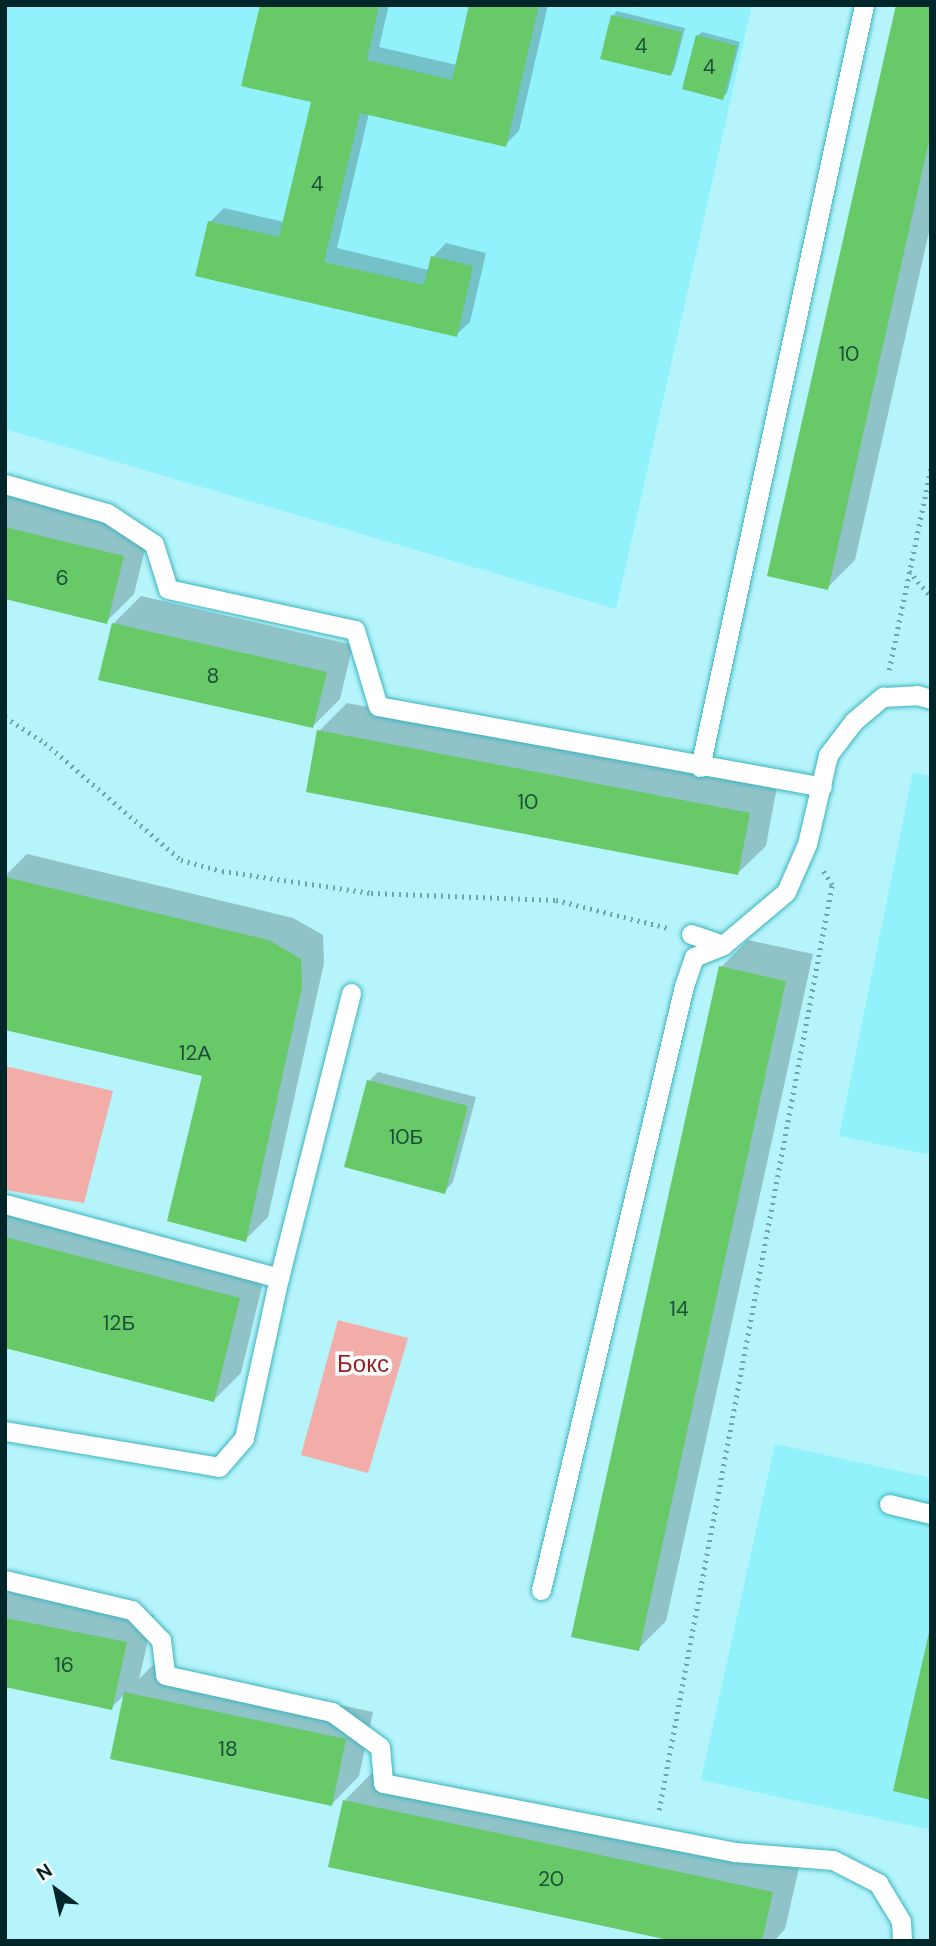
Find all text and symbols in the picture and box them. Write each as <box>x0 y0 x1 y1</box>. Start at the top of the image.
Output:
house number: 4 <box>635 33 647 59</box>
house number: 4 <box>703 54 715 80</box>
house number: 4 <box>311 171 323 197</box>
house number: 10 <box>839 341 859 367</box>
house number: 6 <box>55 565 69 591</box>
house number: 8 <box>207 663 219 689</box>
house number: 10 <box>518 789 538 815</box>
house number: 12А <box>179 1040 211 1066</box>
house number: 10Б <box>389 1124 423 1150</box>
house number: 14 <box>669 1296 689 1322</box>
house number: 12Б <box>103 1310 135 1336</box>
park label: Бокс <box>337 1350 389 1378</box>
house number: 16 <box>54 1652 74 1678</box>
house number: 18 <box>218 1736 238 1762</box>
north arrow <box>21 1855 91 1925</box>
text: N <box>32 1858 57 1886</box>
house number: 20 <box>538 1866 564 1892</box>

